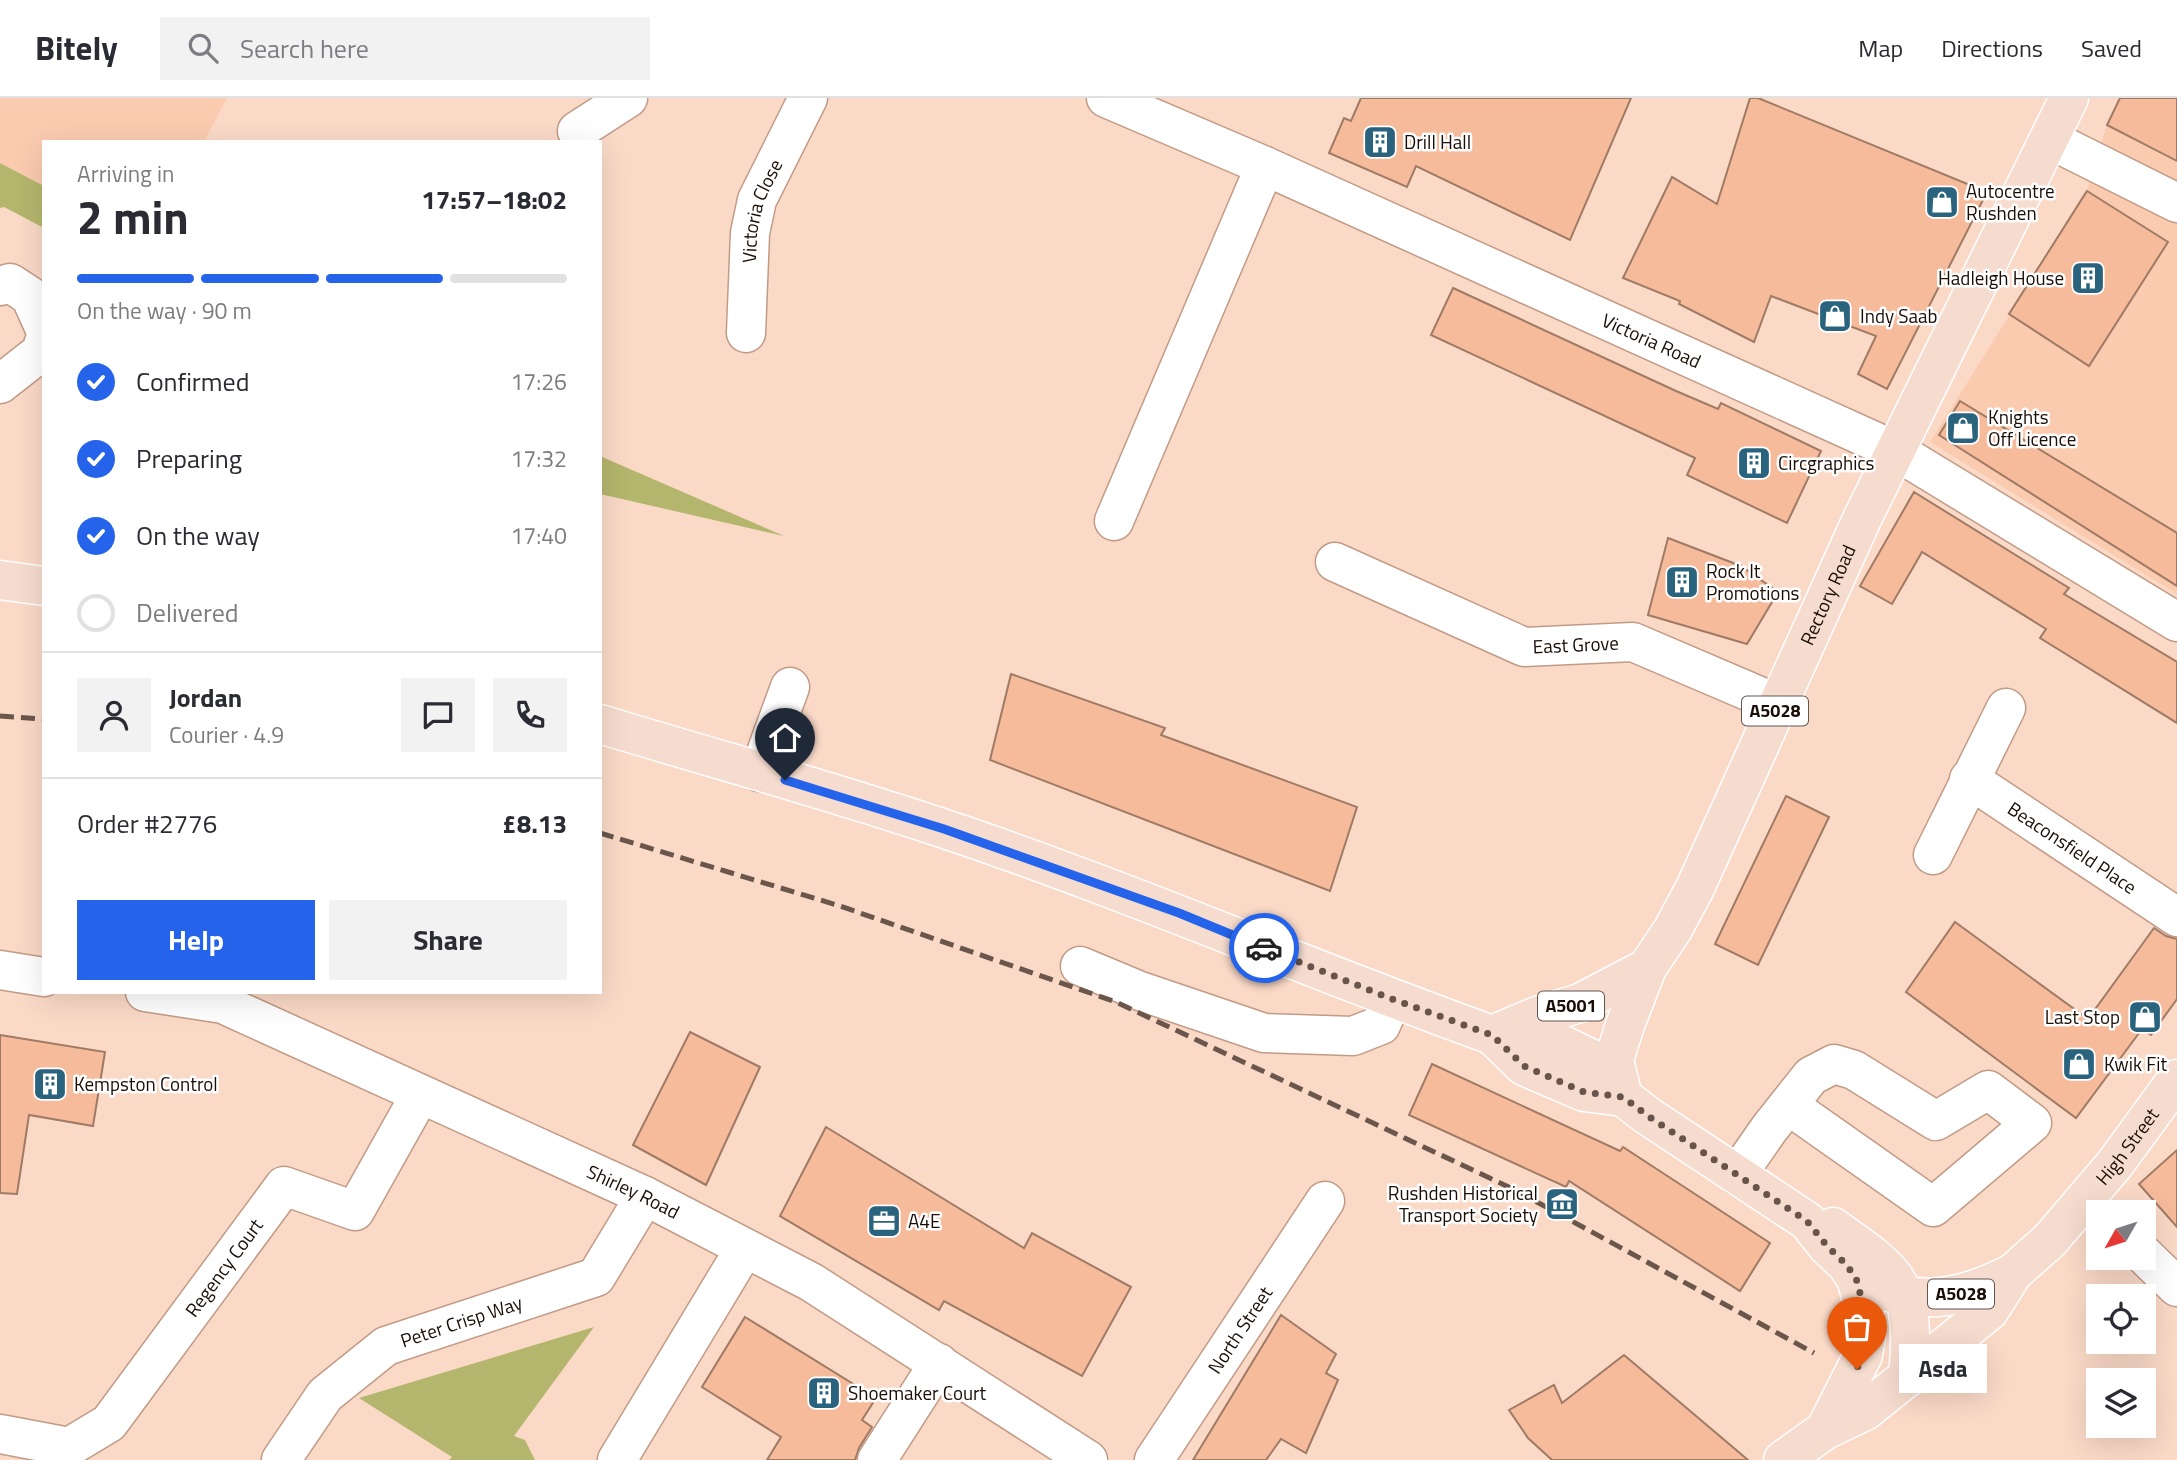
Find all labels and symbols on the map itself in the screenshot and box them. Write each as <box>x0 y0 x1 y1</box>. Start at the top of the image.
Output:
building icon: Drill Hall <box>1361 123 1399 161</box>
place label: Drill Hall <box>1404 127 1471 156</box>
street label: Victoria Close <box>734 154 789 264</box>
place label: Autocentre Rushden <box>1966 176 2055 227</box>
shop icon: Autocentre Rushden <box>1923 183 1961 221</box>
building icon: Hadleigh House <box>2069 259 2107 297</box>
place label: Hadleigh House <box>1938 263 2064 292</box>
shop icon: Indy Saab <box>1816 297 1854 335</box>
place label: Indy Saab <box>1860 301 1938 330</box>
street label: Victoria Road <box>1597 305 1706 375</box>
place label: Knights Off Licence <box>1988 402 2076 453</box>
shop icon: Knights Off Licence <box>1944 409 1982 447</box>
building icon: Circgraphics <box>1735 444 1773 482</box>
place label: Circgraphics <box>1778 448 1875 477</box>
street label: Rectory Road <box>1792 540 1863 650</box>
place label: Rock It Promotions <box>1706 556 1800 607</box>
building icon: Rock It Promotions <box>1663 563 1701 601</box>
street label: East Grove <box>1532 628 1619 661</box>
road number: A5028 <box>1742 696 1808 726</box>
pin <box>755 708 815 780</box>
street label: Beaconsfield Place <box>2002 794 2143 901</box>
courier <box>1229 913 1299 983</box>
road number: A5001 <box>1538 992 1604 1021</box>
shop icon: Last Stop <box>2126 998 2164 1036</box>
place label: Last Stop <box>2045 1002 2120 1031</box>
shop icon: Kwik Fit <box>2060 1045 2098 1083</box>
place label: Kwik Fit <box>2104 1049 2167 1078</box>
building icon: Kempston Control <box>31 1065 69 1103</box>
place label: Kempston Control <box>74 1069 218 1098</box>
street label: High Street <box>2088 1101 2166 1191</box>
street label: Shirley Road <box>582 1157 685 1226</box>
place label: Rushden Historical Transport Society <box>1388 1178 1538 1229</box>
museum icon: Rushden Historical Transport Society <box>1543 1185 1581 1223</box>
north arrow <box>2086 1200 2156 1270</box>
office icon: A4E <box>865 1202 903 1240</box>
place label: A4E <box>908 1206 940 1235</box>
street label: Regency Court <box>177 1212 270 1323</box>
street label: North Street <box>1200 1280 1279 1379</box>
road number: A5028 <box>1928 1280 1994 1308</box>
street label: Peter Crisp Way <box>396 1287 526 1354</box>
pin <box>1827 1297 1887 1369</box>
callout: Asda <box>1899 1344 1986 1394</box>
building icon: Shoemaker Court <box>805 1374 843 1412</box>
place label: Shoemaker Court <box>848 1378 987 1407</box>

